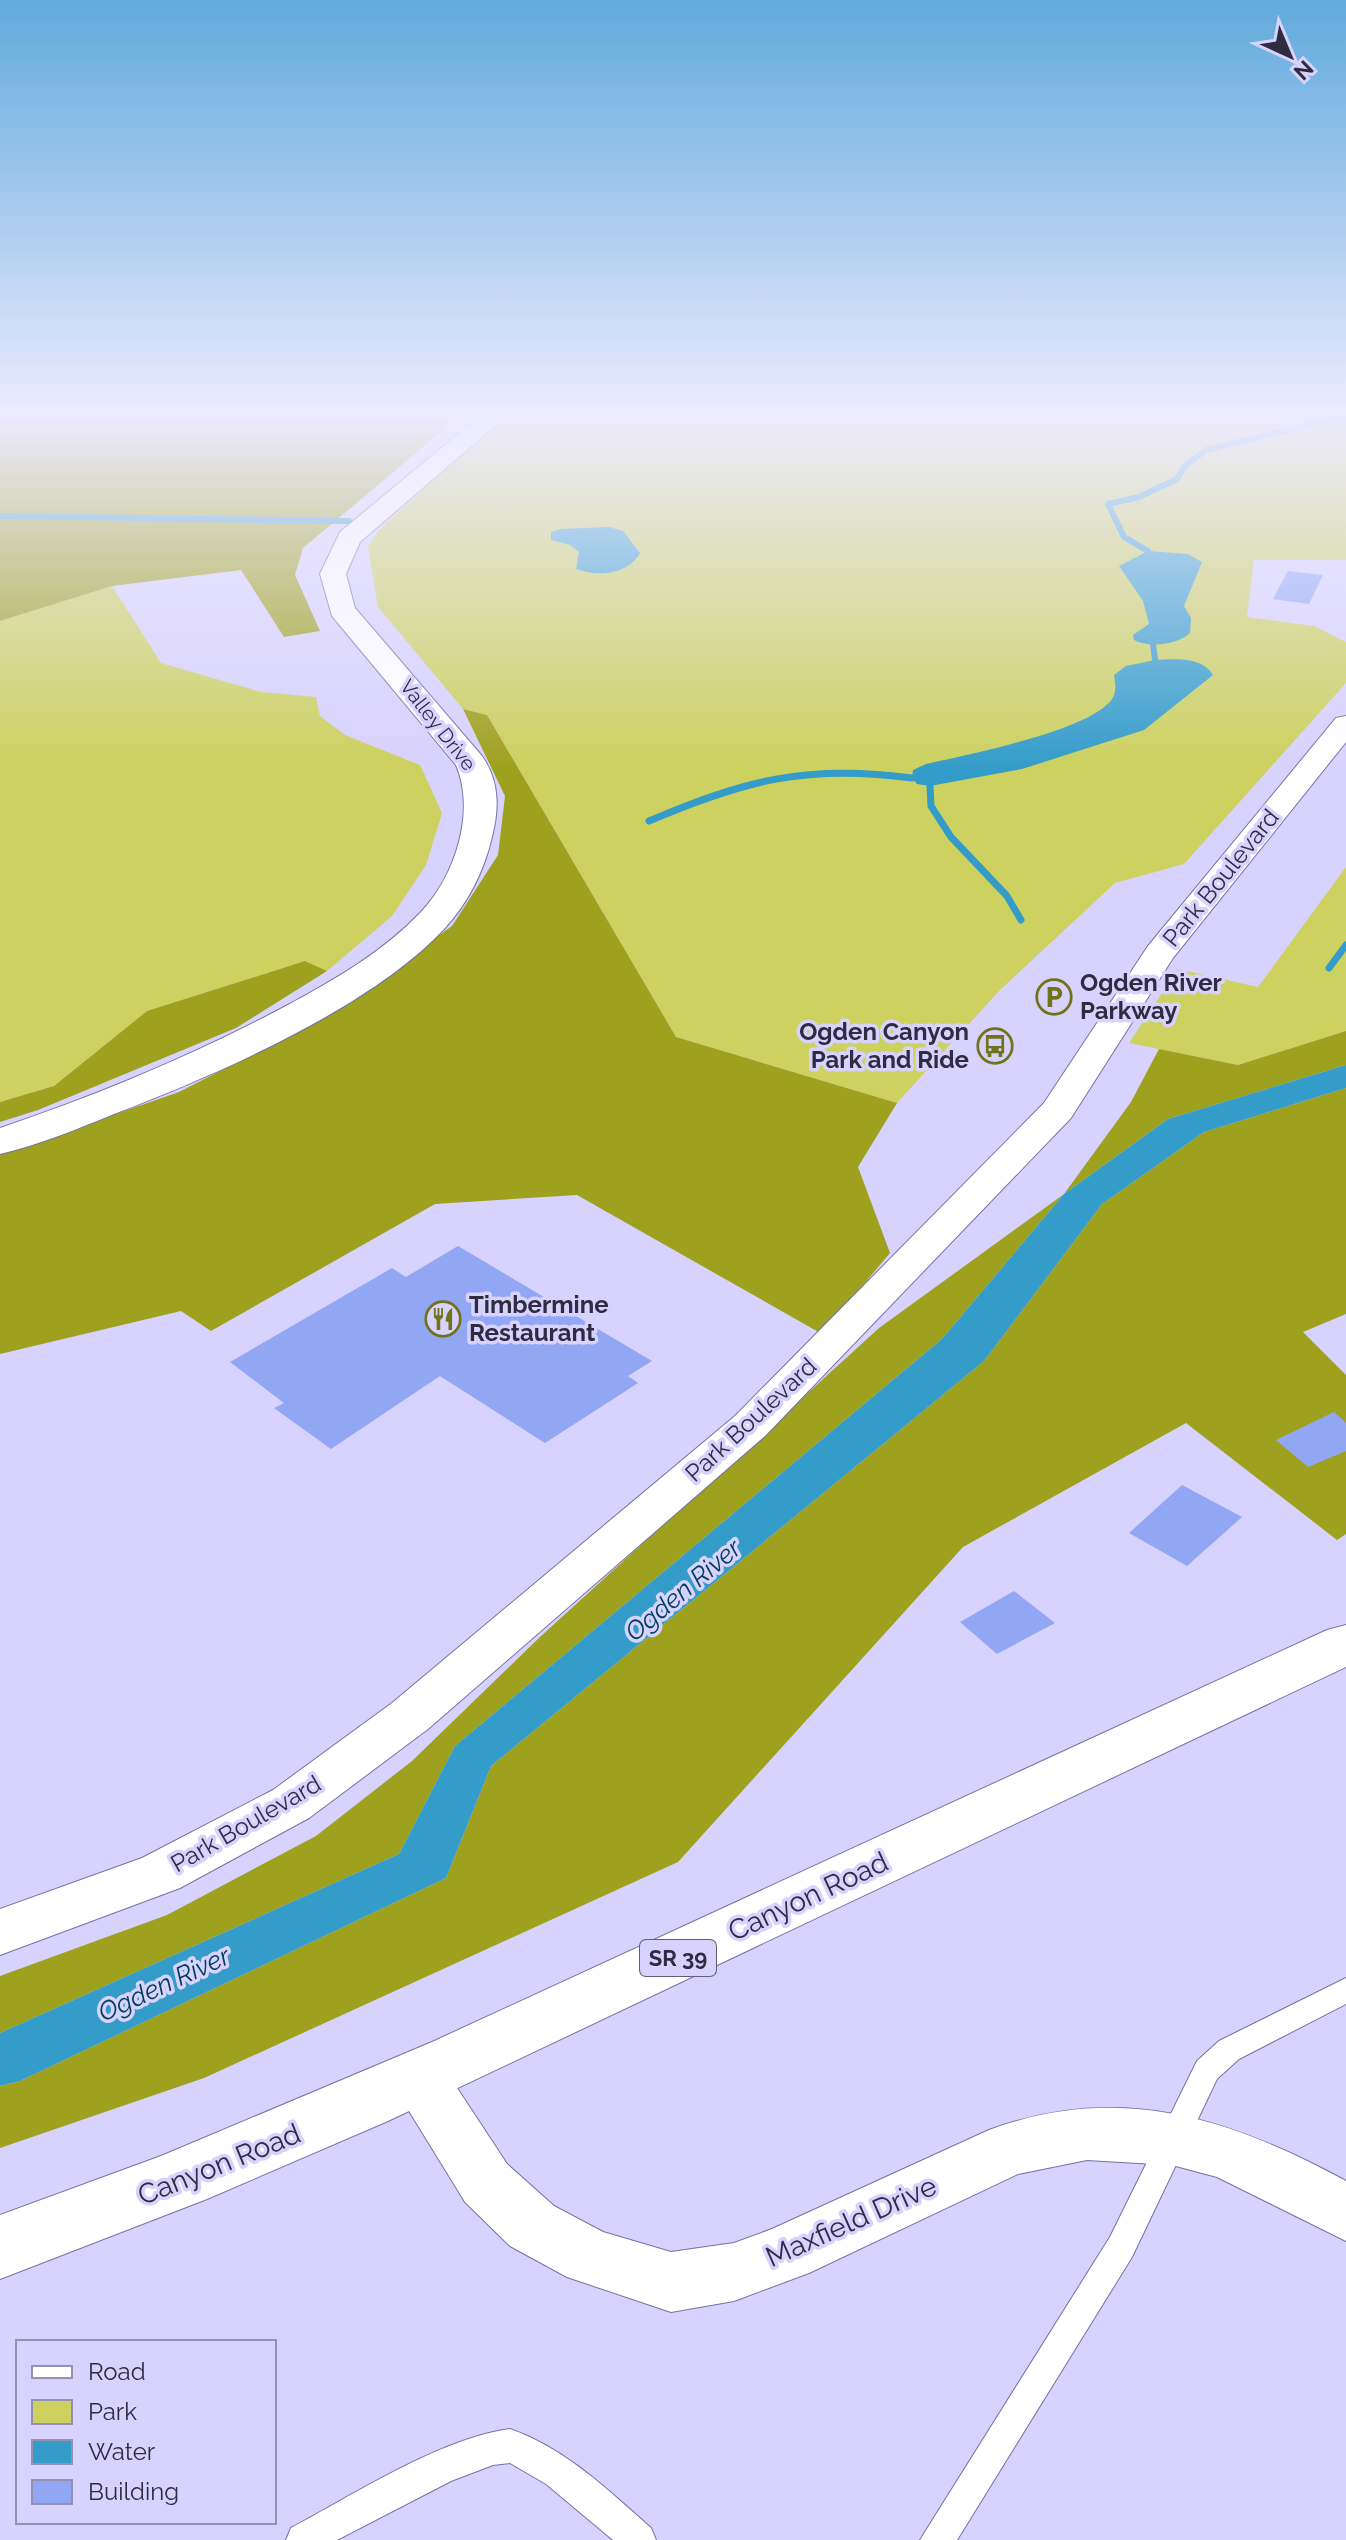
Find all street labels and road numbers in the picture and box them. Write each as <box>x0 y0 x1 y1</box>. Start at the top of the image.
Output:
street label: Valley Drive <box>395 675 481 775</box>
street label: Park Boulevard <box>1156 803 1285 952</box>
street label: Park Boulevard <box>679 1352 822 1488</box>
street label: Park Boulevard <box>166 1769 326 1878</box>
street label: Canyon Road <box>723 1845 893 1948</box>
road number: SR 39 <box>640 1940 716 1976</box>
street label: Canyon Road <box>133 2117 305 2212</box>
street label: Maxfield Drive <box>761 2169 942 2274</box>

